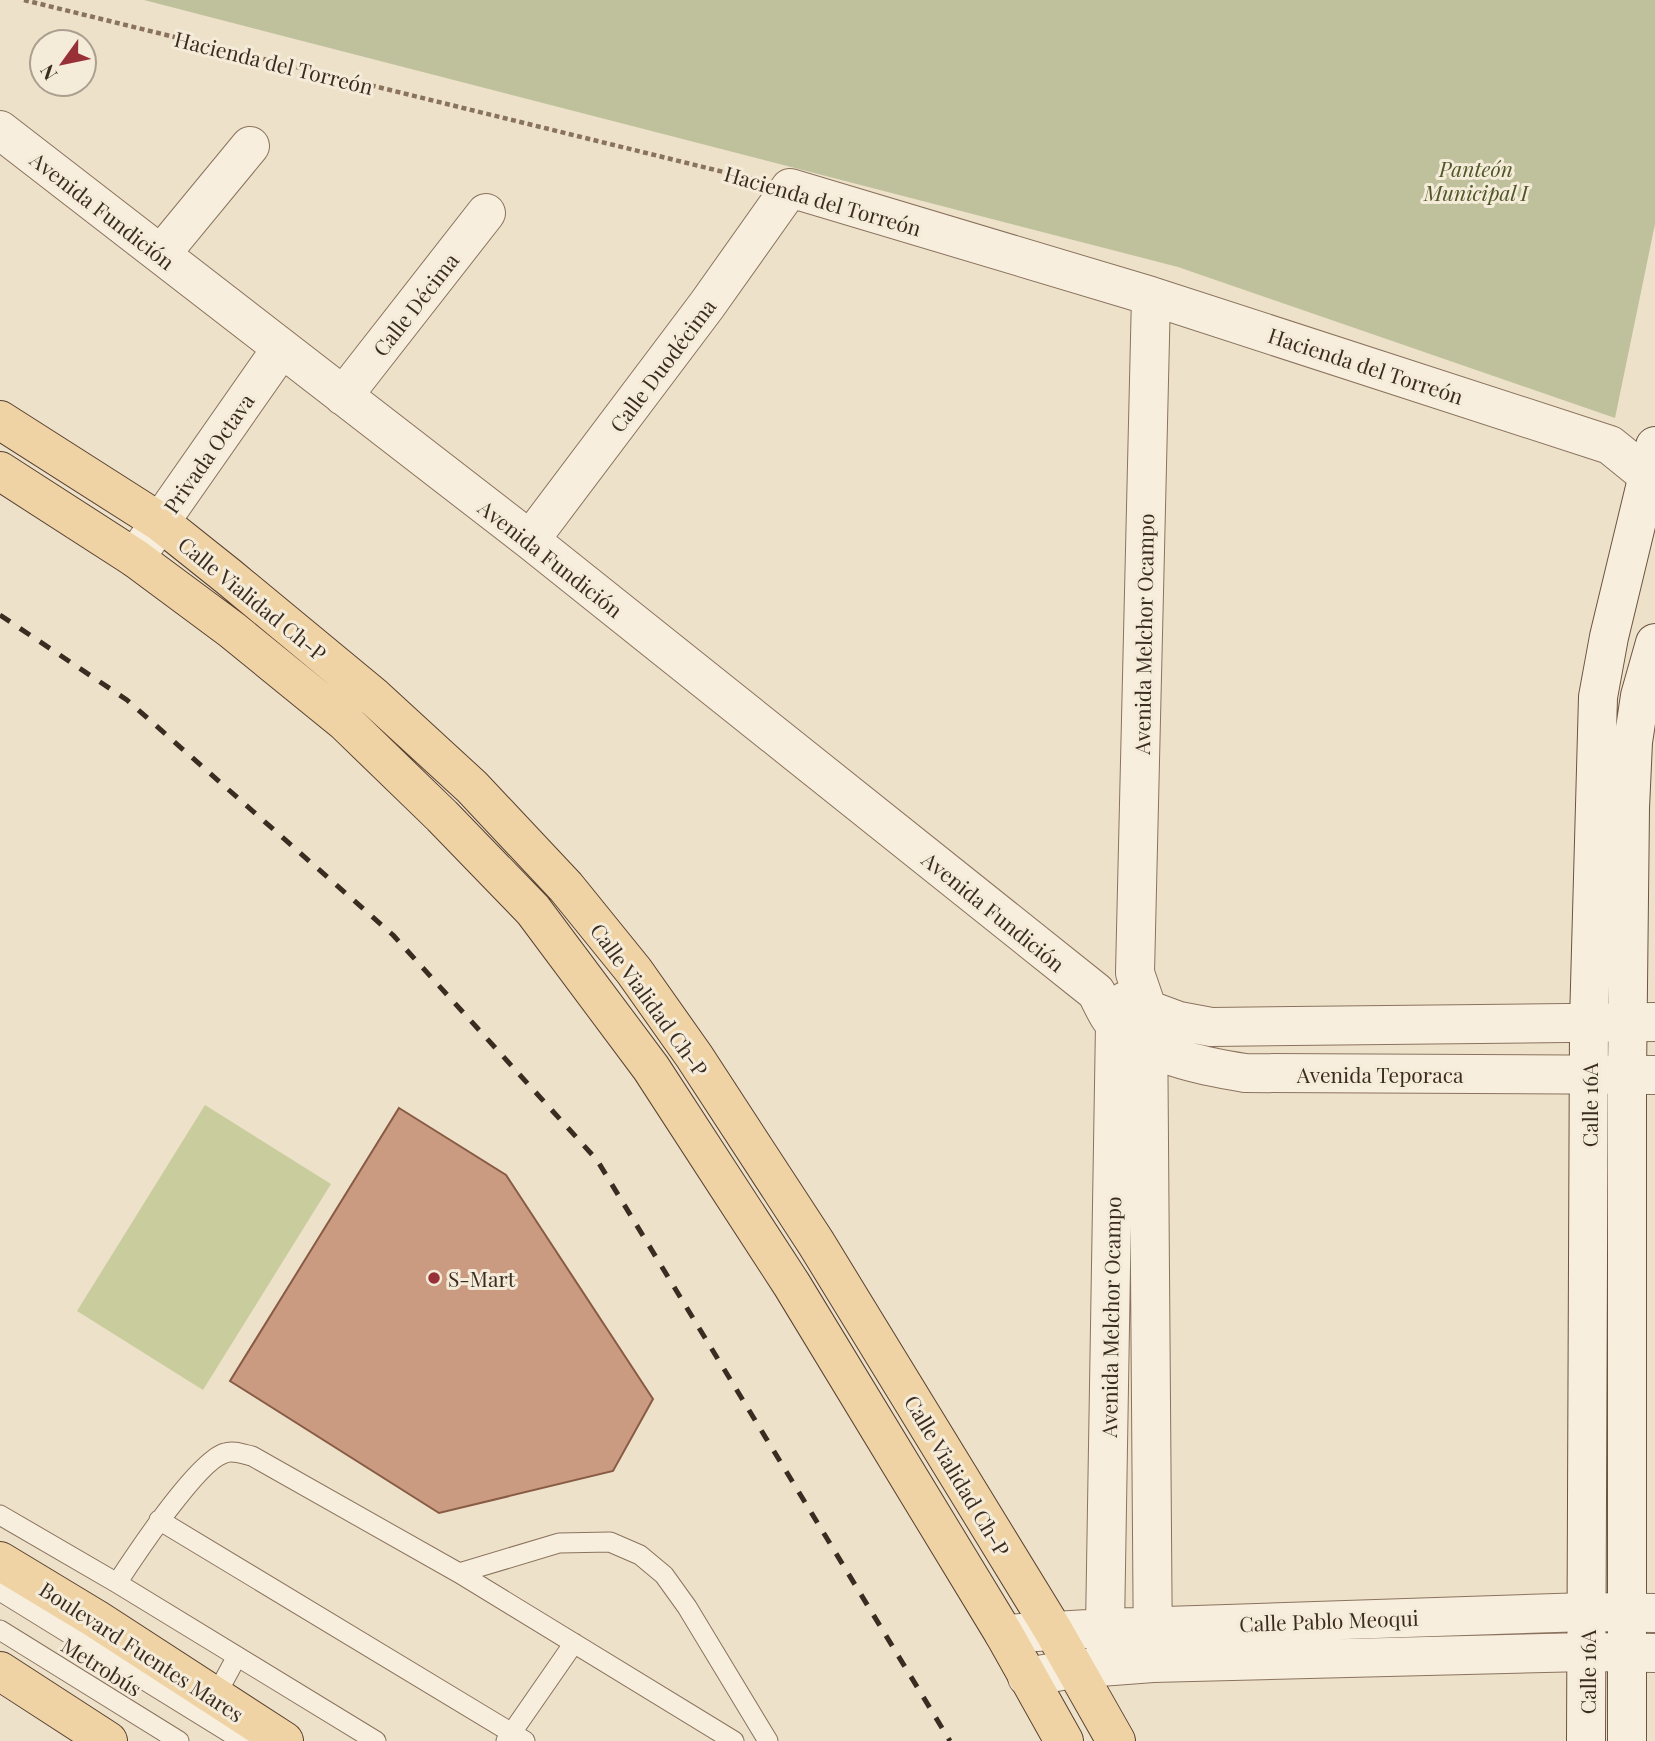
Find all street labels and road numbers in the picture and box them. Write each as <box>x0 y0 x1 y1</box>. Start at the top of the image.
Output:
street label: Hacienda del Torreón <box>172 24 377 100</box>
street label: Avenida Fundición <box>24 144 181 275</box>
street label: Hacienda del Torreón <box>721 158 925 242</box>
street label: Calle Décima <box>366 246 464 361</box>
street label: Calle Duodécima <box>603 292 722 437</box>
street label: Hacienda del Torreón <box>1265 320 1468 410</box>
street label: Privada Octava <box>156 387 260 518</box>
street label: Avenida Fundición <box>472 492 629 623</box>
street label: Avenida Melchor Ocampo <box>1127 513 1159 756</box>
street label: Calle Vialidad Ch-P <box>173 530 333 666</box>
street label: Avenida Fundición <box>916 844 1071 977</box>
street label: Calle Vialidad Ch-P <box>585 917 715 1081</box>
street label: Avenida Teporaca <box>1296 1060 1464 1088</box>
street label: Calle 16A <box>1575 1062 1603 1147</box>
street label: Avenida Melchor Ocampo <box>1094 1196 1126 1439</box>
street label: Calle Vialidad Ch-P <box>899 1389 1017 1561</box>
street label: Boulevard Fuentes Mares <box>35 1575 249 1727</box>
street label: Calle Pablo Meoqui <box>1239 1603 1419 1637</box>
street label: Calle 16A <box>1573 1629 1601 1714</box>
street label: Metrobús <box>56 1630 148 1702</box>

